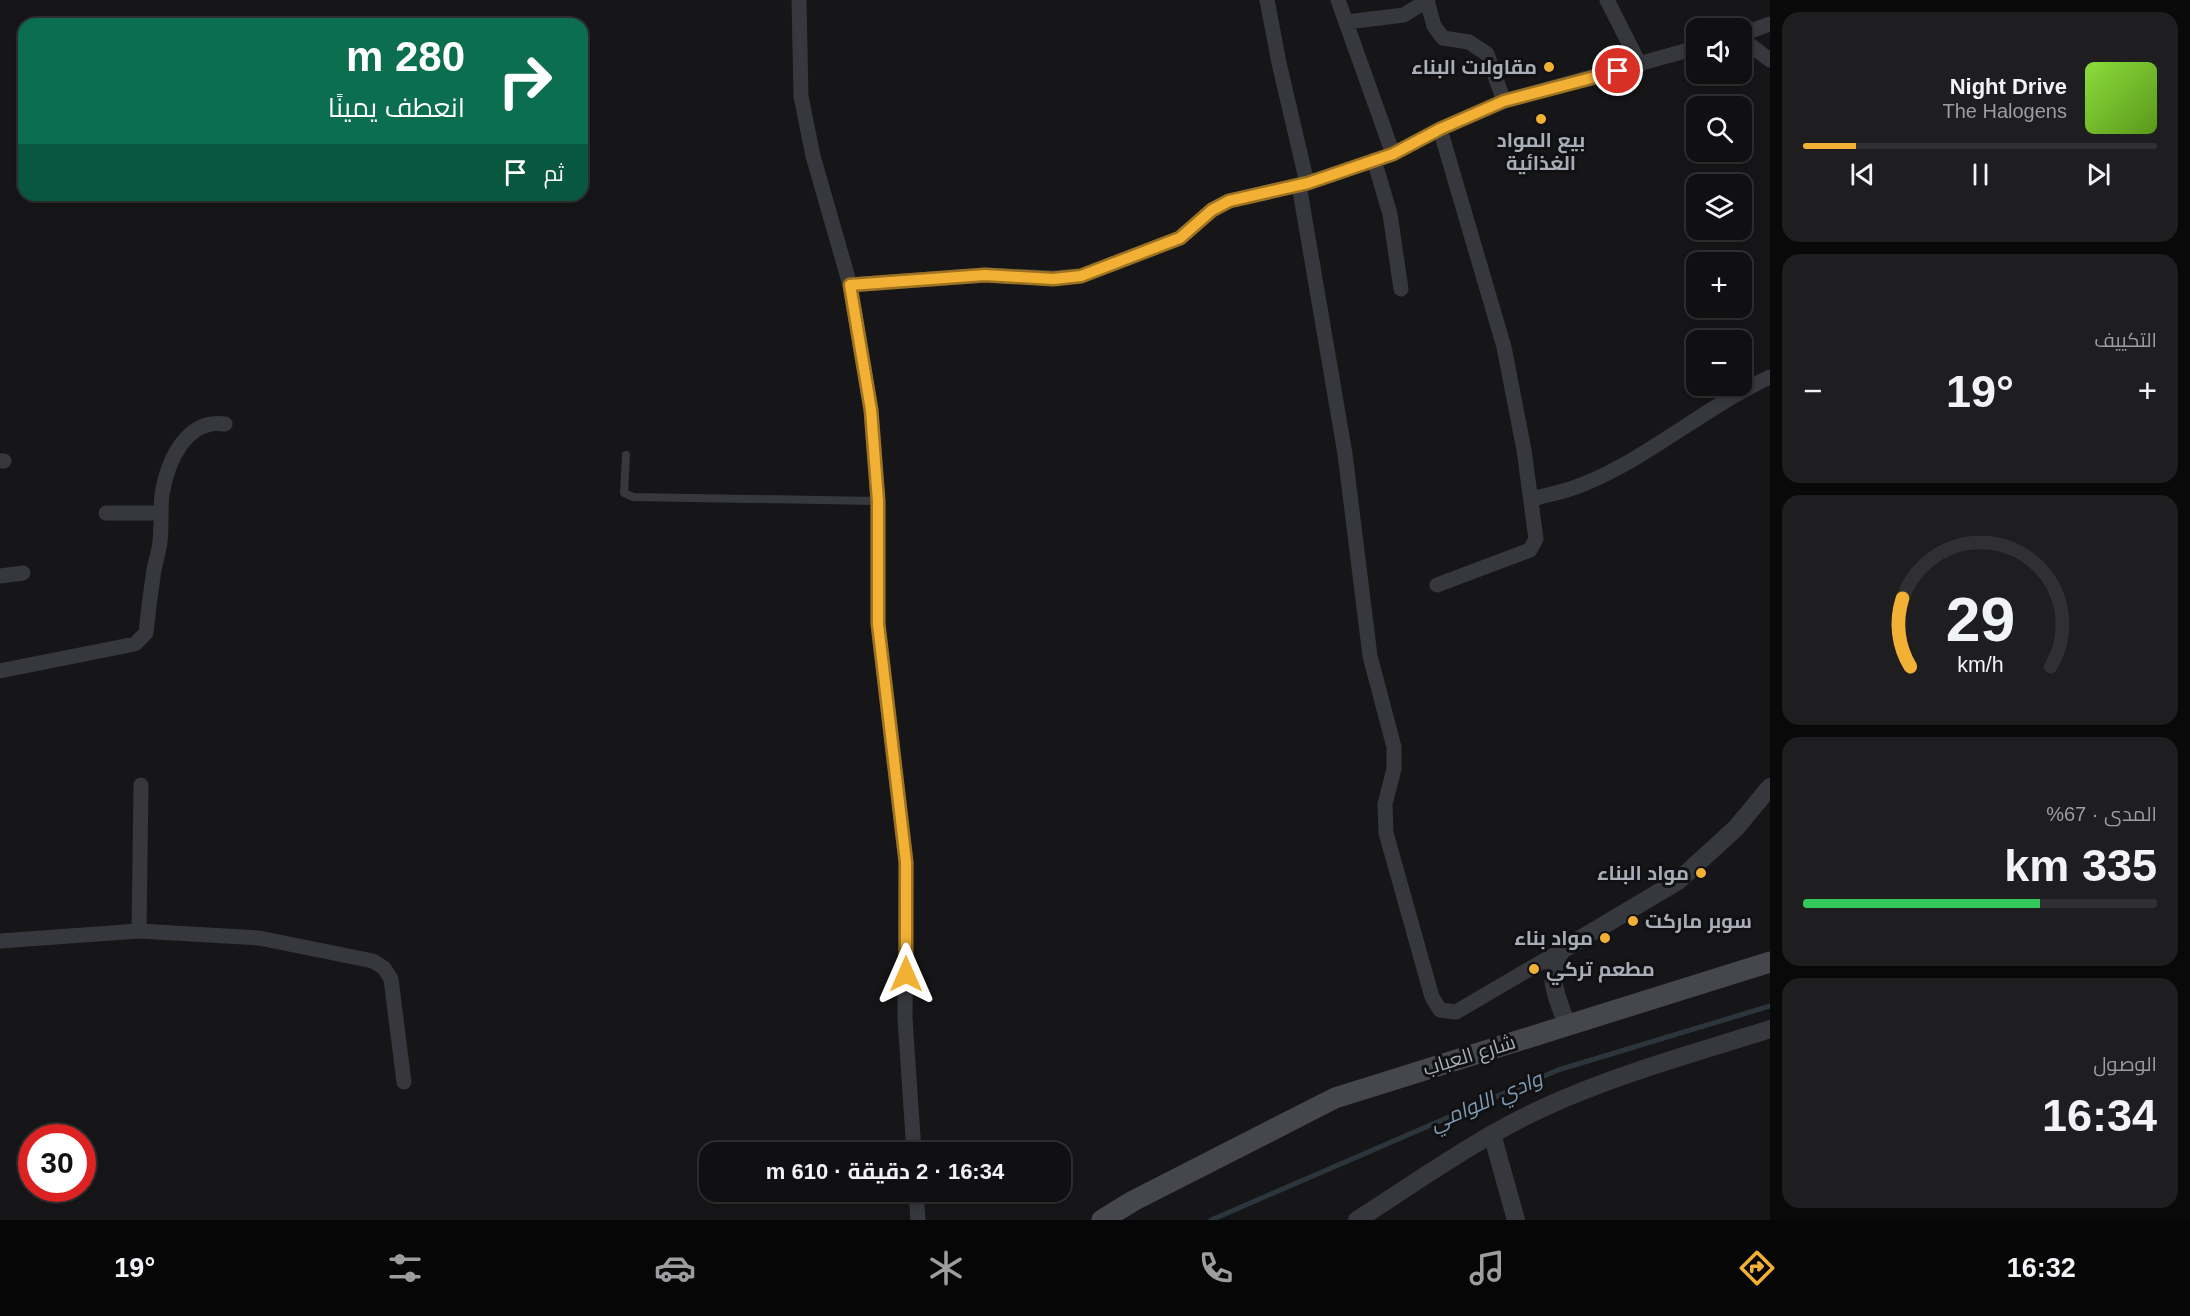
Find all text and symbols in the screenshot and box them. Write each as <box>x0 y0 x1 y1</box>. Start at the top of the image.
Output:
map controls <box>1686 18 1752 396</box>
button: sound <box>1686 18 1752 84</box>
text: 280 m <box>346 33 465 80</box>
icon: right <box>486 42 564 120</box>
pin <box>1592 45 1643 96</box>
icon: arrive <box>1601 54 1634 87</box>
place label: مقاولات البناء <box>1411 56 1537 79</box>
marker: مقاولات البناء <box>1542 60 1556 74</box>
text: Night Drive <box>1950 74 2067 99</box>
text: انعطف يمينًا <box>328 93 465 123</box>
button: search <box>1686 96 1752 162</box>
text: The Halogens <box>1942 100 2067 122</box>
marker: بيع المواد الغذائية <box>1534 112 1548 126</box>
place label: بيع المواد الغذائية <box>1497 129 1585 175</box>
icon: arrive <box>499 156 532 189</box>
icon: previous <box>1846 158 1879 191</box>
icon: pause <box>1964 158 1997 191</box>
icon: next <box>2082 158 2115 191</box>
text: ثم <box>544 161 564 186</box>
button: layers <box>1686 174 1752 240</box>
button: + <box>1686 252 1752 318</box>
text: التكييف <box>2094 329 2157 351</box>
button: − <box>1686 330 1752 396</box>
text: 19° <box>1946 366 2014 417</box>
text: − <box>1803 372 1822 409</box>
text: + <box>2138 372 2157 409</box>
text: 29 <box>1945 585 2015 654</box>
text: km/h <box>1957 653 2003 677</box>
text: المدى · 67% <box>2046 803 2157 825</box>
text: 335 km <box>2004 840 2157 891</box>
place label: مواد البناء <box>1597 862 1689 885</box>
marker: مواد البناء <box>1694 866 1708 880</box>
place label: سوبر ماركت <box>1645 910 1752 933</box>
marker: سوبر ماركت <box>1626 914 1640 928</box>
place label: مواد بناء <box>1514 927 1593 950</box>
marker: مواد بناء <box>1598 931 1612 945</box>
position arrow <box>874 942 938 1006</box>
place label: مطعم تركي <box>1546 958 1655 985</box>
marker: مطعم تركي <box>1527 962 1541 976</box>
street label: شارع العباب <box>1420 1031 1519 1082</box>
text: الوصول <box>2093 1053 2157 1075</box>
water label: وادي اللوامي <box>1426 1066 1549 1140</box>
text: 16:34 <box>2042 1090 2157 1141</box>
speed limit sign: 30 <box>18 1124 96 1202</box>
text: 16:34 · 2 دقيقة · 610 m <box>766 1159 1004 1184</box>
icon: filters <box>384 1247 426 1289</box>
icon: car <box>654 1247 696 1289</box>
icon: climate <box>925 1247 967 1289</box>
icon: phone <box>1195 1247 1237 1289</box>
icon: music <box>1466 1247 1508 1289</box>
icon: directions <box>1736 1247 1778 1289</box>
text: 19° <box>114 1253 155 1283</box>
text: 16:32 <box>2007 1253 2076 1283</box>

